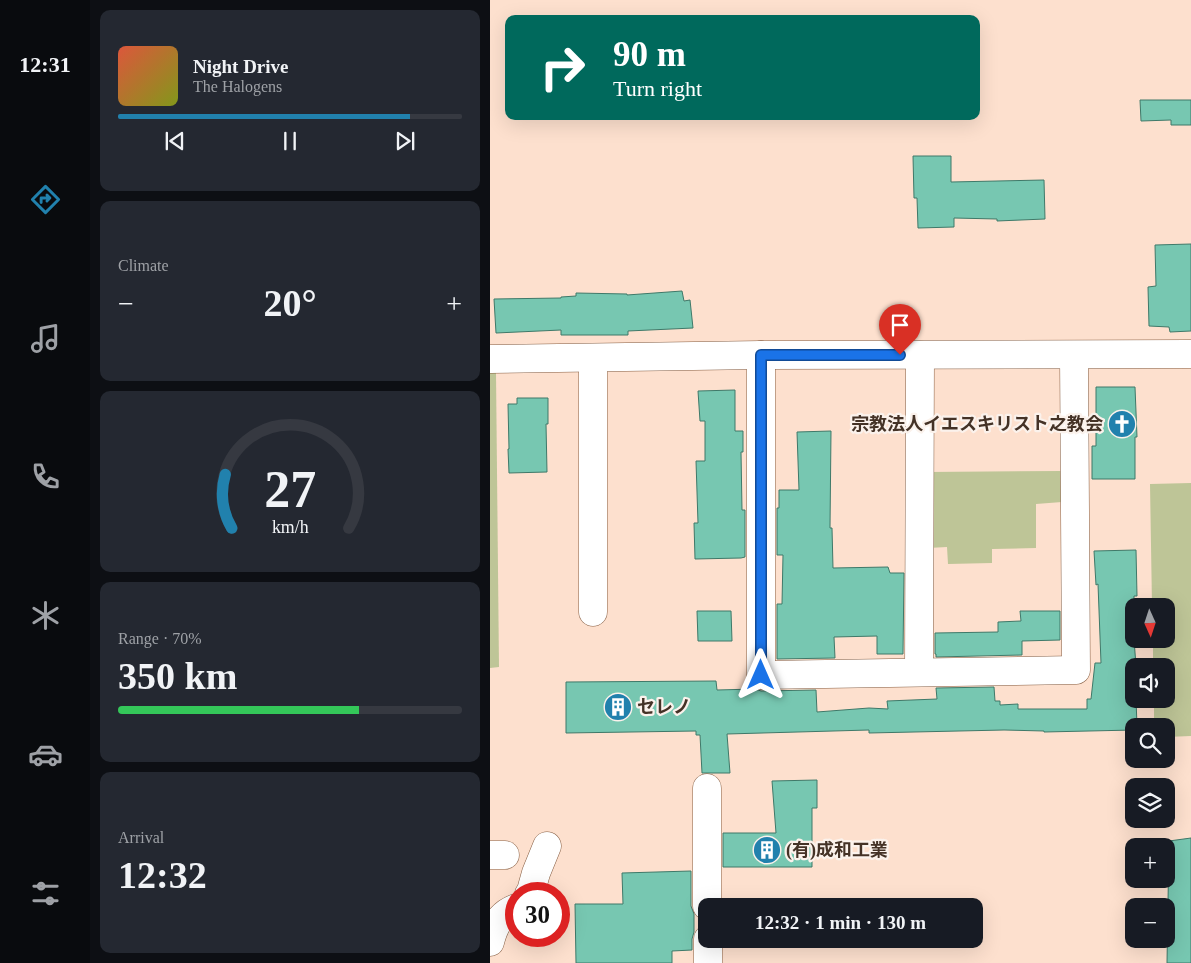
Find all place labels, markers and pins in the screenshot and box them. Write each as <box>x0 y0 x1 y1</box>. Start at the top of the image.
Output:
pin <box>879 304 921 355</box>
church icon: 宗教法人イエスキリスト之教会 <box>1107 409 1137 439</box>
place label: 宗教法人イエスキリスト之教会 <box>851 414 1103 434</box>
building icon: セレノ <box>603 692 633 722</box>
place label: セレノ <box>637 697 691 717</box>
building icon: (有)成和工業 <box>752 835 782 865</box>
place label: (有)成和工業 <box>786 840 888 861</box>

